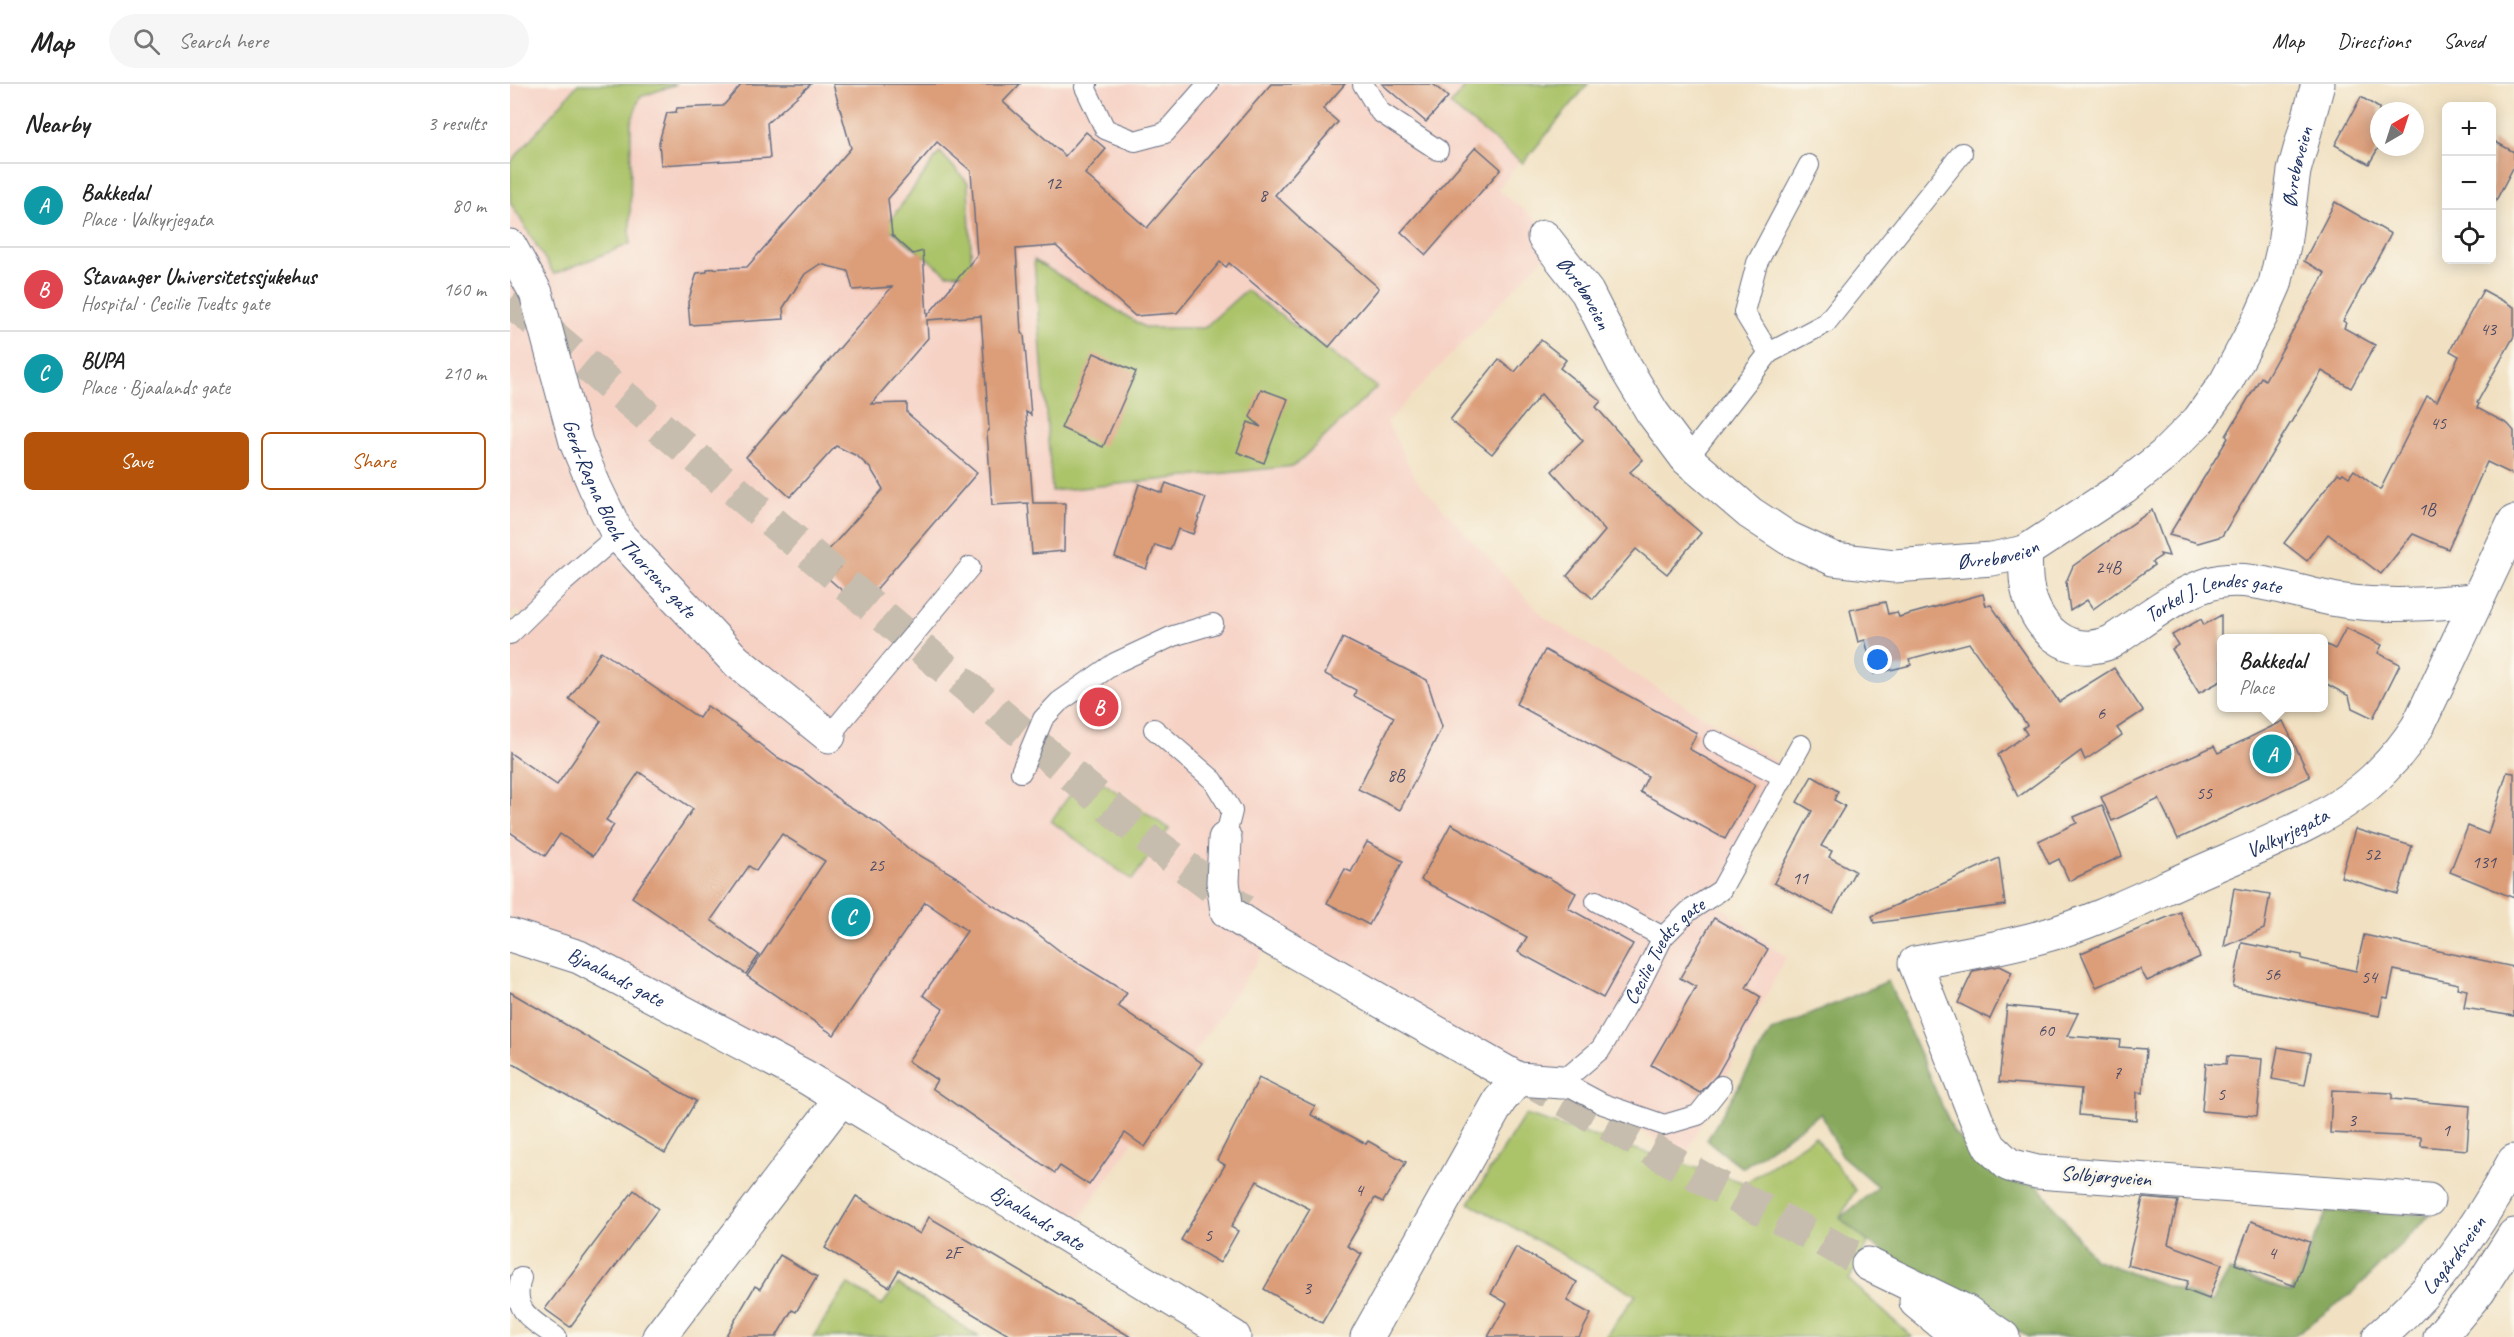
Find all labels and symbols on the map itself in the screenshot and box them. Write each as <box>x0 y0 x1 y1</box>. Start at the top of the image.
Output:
north arrow <box>2370 102 2424 156</box>
street label: Øvrebøveien <box>2276 123 2319 209</box>
house number: 12 <box>1045 172 1063 194</box>
house number: 8 <box>1259 184 1269 206</box>
street label: Øvrebøveien <box>1551 251 1617 334</box>
house number: 43 <box>2480 318 2498 340</box>
house number: 45 <box>2430 412 2447 434</box>
street label: Gerd-Ragna Bloch Thorsens gate <box>557 416 703 625</box>
house number: 1B <box>2418 498 2437 520</box>
street label: Øvrebøveien <box>1956 533 2044 574</box>
house number: 24B <box>2095 556 2122 578</box>
street label: Torkel J. Lendes gate <box>2139 567 2286 628</box>
your location <box>1863 645 1892 674</box>
pin: B <box>1080 684 1118 730</box>
house number: 6 <box>2097 702 2106 724</box>
pin: A <box>2252 732 2292 776</box>
house number: 8B <box>1387 764 1406 786</box>
house number: 55 <box>2196 782 2213 804</box>
street label: Valkyrjegata <box>2242 801 2334 864</box>
house number: 52 <box>2364 843 2382 865</box>
house number: 131 <box>2472 851 2497 873</box>
house number: 25 <box>868 854 885 876</box>
house number: 11 <box>1792 867 1809 889</box>
street label: Cecilie Tvedts gate <box>1617 890 1711 1009</box>
pin: C <box>832 894 870 940</box>
street label: Bjaalands gate <box>564 941 670 1013</box>
house number: 56 <box>2264 963 2281 985</box>
house number: 54 <box>2361 966 2379 988</box>
house number: 60 <box>2038 1019 2056 1041</box>
house number: 7 <box>2113 1062 2122 1084</box>
house number: 5 <box>2217 1083 2226 1105</box>
house number: 3 <box>2348 1109 2358 1131</box>
house number: 1 <box>2442 1119 2451 1141</box>
street label: Solbjørgveien <box>2060 1160 2153 1192</box>
street label: Bjaalands gate <box>986 1179 1090 1257</box>
house number: 4 <box>1355 1179 1365 1201</box>
street label: Lagårdsveien <box>2416 1211 2492 1300</box>
house number: 5 <box>1204 1224 1213 1246</box>
house number: 2F <box>944 1242 964 1264</box>
house number: 4 <box>2268 1242 2278 1264</box>
house number: 3 <box>1303 1277 1313 1299</box>

